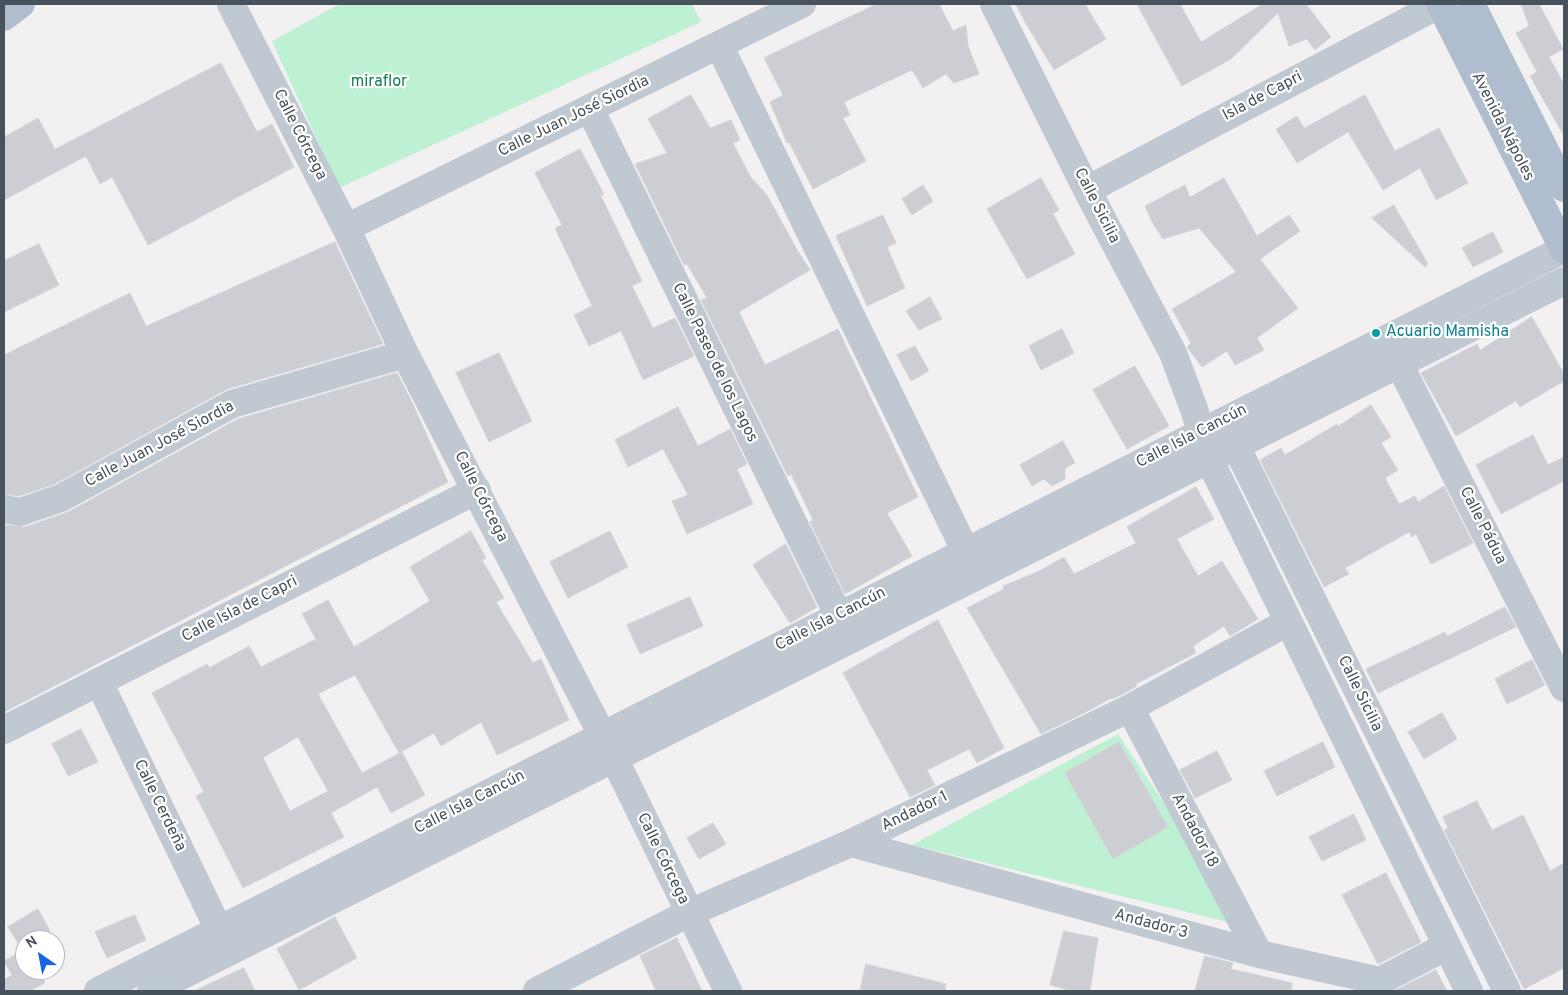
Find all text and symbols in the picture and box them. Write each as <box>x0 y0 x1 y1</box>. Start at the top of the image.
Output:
street label: Isla de Capri <box>1220 68 1306 126</box>
street label: Avenida Nápoles <box>1466 69 1538 185</box>
street label: Calle Juan José Siordia <box>495 72 653 162</box>
park label: miraflor <box>351 73 407 93</box>
street label: Calle Córcega <box>268 86 330 184</box>
street label: Calle Sicilia <box>1069 165 1123 247</box>
street label: Calle Paseo de los Lagos <box>667 280 761 446</box>
place label: Acuario Mamisha <box>1386 323 1509 343</box>
marker: Acuario Mamisha <box>1370 327 1382 339</box>
street label: Calle Juan José Siordia <box>82 398 238 492</box>
street label: Calle Isla Cancún <box>1133 401 1251 473</box>
street label: Calle Córcega <box>449 448 511 546</box>
street label: Calle Pádua <box>1454 484 1510 568</box>
street label: Calle Isla de Capri <box>179 573 301 647</box>
street label: Calle Isla Cancún <box>772 584 890 656</box>
street label: Calle Sicilia <box>1332 653 1386 735</box>
street label: Calle Cerdeña <box>129 757 189 855</box>
street label: Calle Isla Cancún <box>411 767 529 839</box>
street label: Andador 1 <box>879 788 951 836</box>
street label: Andador 18 <box>1166 791 1222 871</box>
street label: Calle Córcega <box>632 810 692 908</box>
street label: Andador 3 <box>1112 906 1190 944</box>
north arrow <box>15 930 65 980</box>
text: N <box>23 933 41 953</box>

